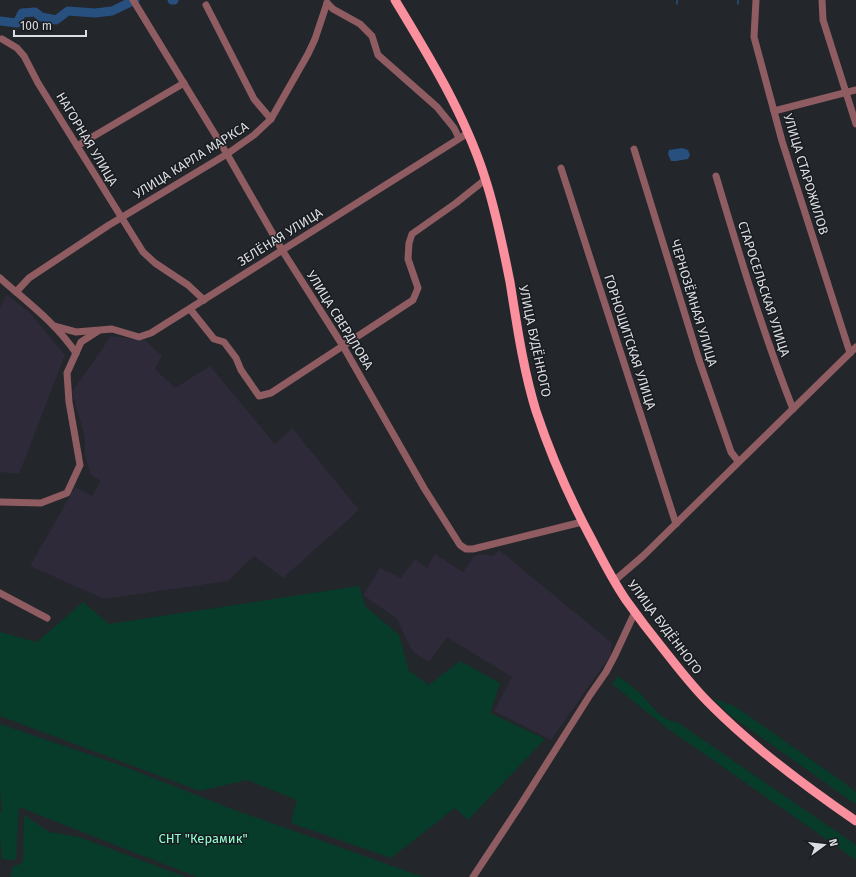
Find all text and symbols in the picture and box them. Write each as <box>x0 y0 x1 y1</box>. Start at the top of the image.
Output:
scale bar <box>14 12 86 38</box>
text: 100 m <box>20 19 52 33</box>
street label: НАГОРНАЯ УЛИЦА <box>53 89 121 189</box>
street label: УЛИЦА СТАРОЖИЛОВ <box>780 112 832 236</box>
street label: УЛИЦА КАРЛА МАРКСА <box>131 118 252 201</box>
street label: ЗЕЛЁНАЯ УЛИЦА <box>235 205 326 269</box>
street label: СТАРОСЕЛЬСКАЯ УЛИЦА <box>735 219 793 359</box>
street label: ЧЕРНОЗЁМНАЯ УЛИЦА <box>668 238 721 369</box>
street label: УЛИЦА СВЕРДЛОВА <box>304 268 377 373</box>
street label: ГОРНОЩИТСКАЯ УЛИЦА <box>601 272 659 412</box>
street label: УЛИЦА БУДЁННОГО <box>516 284 554 398</box>
street label: УЛИЦА БУДЁННОГО <box>625 577 705 677</box>
north arrow <box>804 825 844 865</box>
park label: СНТ "Керамик" <box>158 831 248 846</box>
text: N <box>826 837 840 848</box>

